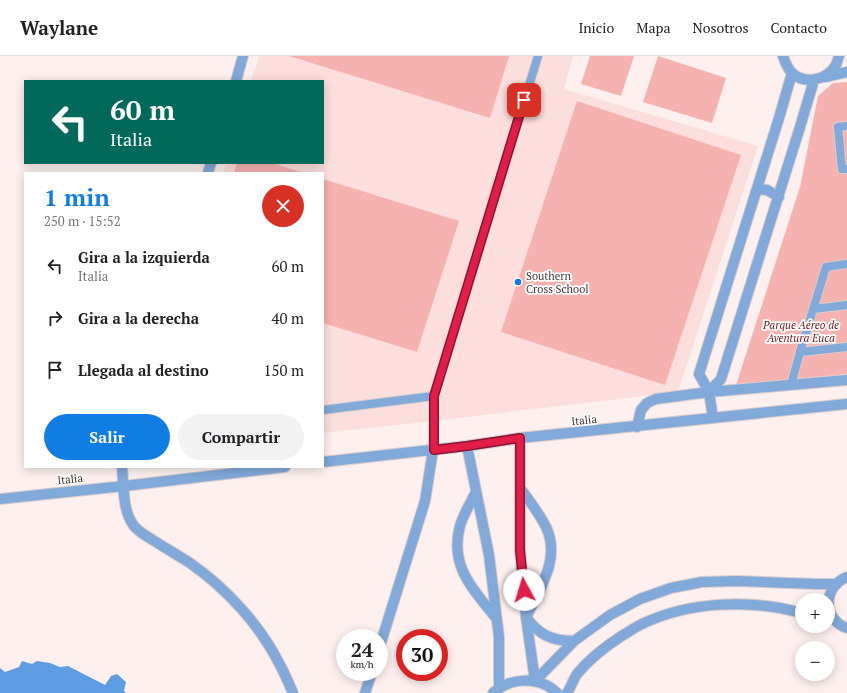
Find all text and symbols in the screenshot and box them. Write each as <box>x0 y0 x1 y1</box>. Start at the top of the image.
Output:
text: Waylane <box>20 15 98 40</box>
text: Inicio <box>578 18 614 37</box>
text: Mapa <box>636 18 671 37</box>
text: Nosotros <box>693 18 749 37</box>
text: Contacto <box>771 18 827 37</box>
pin <box>507 83 541 117</box>
icon: arrive <box>513 89 535 111</box>
text: 60 m <box>110 91 175 128</box>
icon: left <box>44 96 96 148</box>
text: Italia <box>110 127 152 151</box>
text: 1 min <box>44 181 110 213</box>
button: close <box>262 185 304 227</box>
text: 250 m · 15:52 <box>44 212 121 230</box>
text: Gira a la izquierda <box>78 247 210 267</box>
icon: left <box>44 255 66 277</box>
text: 60 m <box>271 256 304 276</box>
text: Italia <box>78 267 108 285</box>
place label: Southern Cross School <box>526 269 589 296</box>
marker: Southern Cross School <box>513 277 523 287</box>
icon: right <box>44 307 66 329</box>
text: Gira a la derecha <box>78 308 199 328</box>
text: 40 m <box>271 308 304 328</box>
park label: Parque Aéreo de Aventura Euca <box>762 318 839 345</box>
icon: arrive <box>44 359 66 381</box>
text: Llegada al destino <box>78 360 209 380</box>
text: 150 m <box>263 360 304 380</box>
street label: Italia <box>570 412 598 428</box>
button: Salir <box>44 414 170 460</box>
button: Compartir <box>178 414 304 460</box>
street label: Italia <box>56 471 84 487</box>
position arrow <box>503 569 545 611</box>
map controls <box>795 593 835 681</box>
button: + <box>795 593 835 633</box>
speed limit sign: 30 <box>396 629 448 681</box>
text: 24 <box>351 636 373 663</box>
button: − <box>795 641 835 681</box>
text: km/h <box>350 658 374 671</box>

